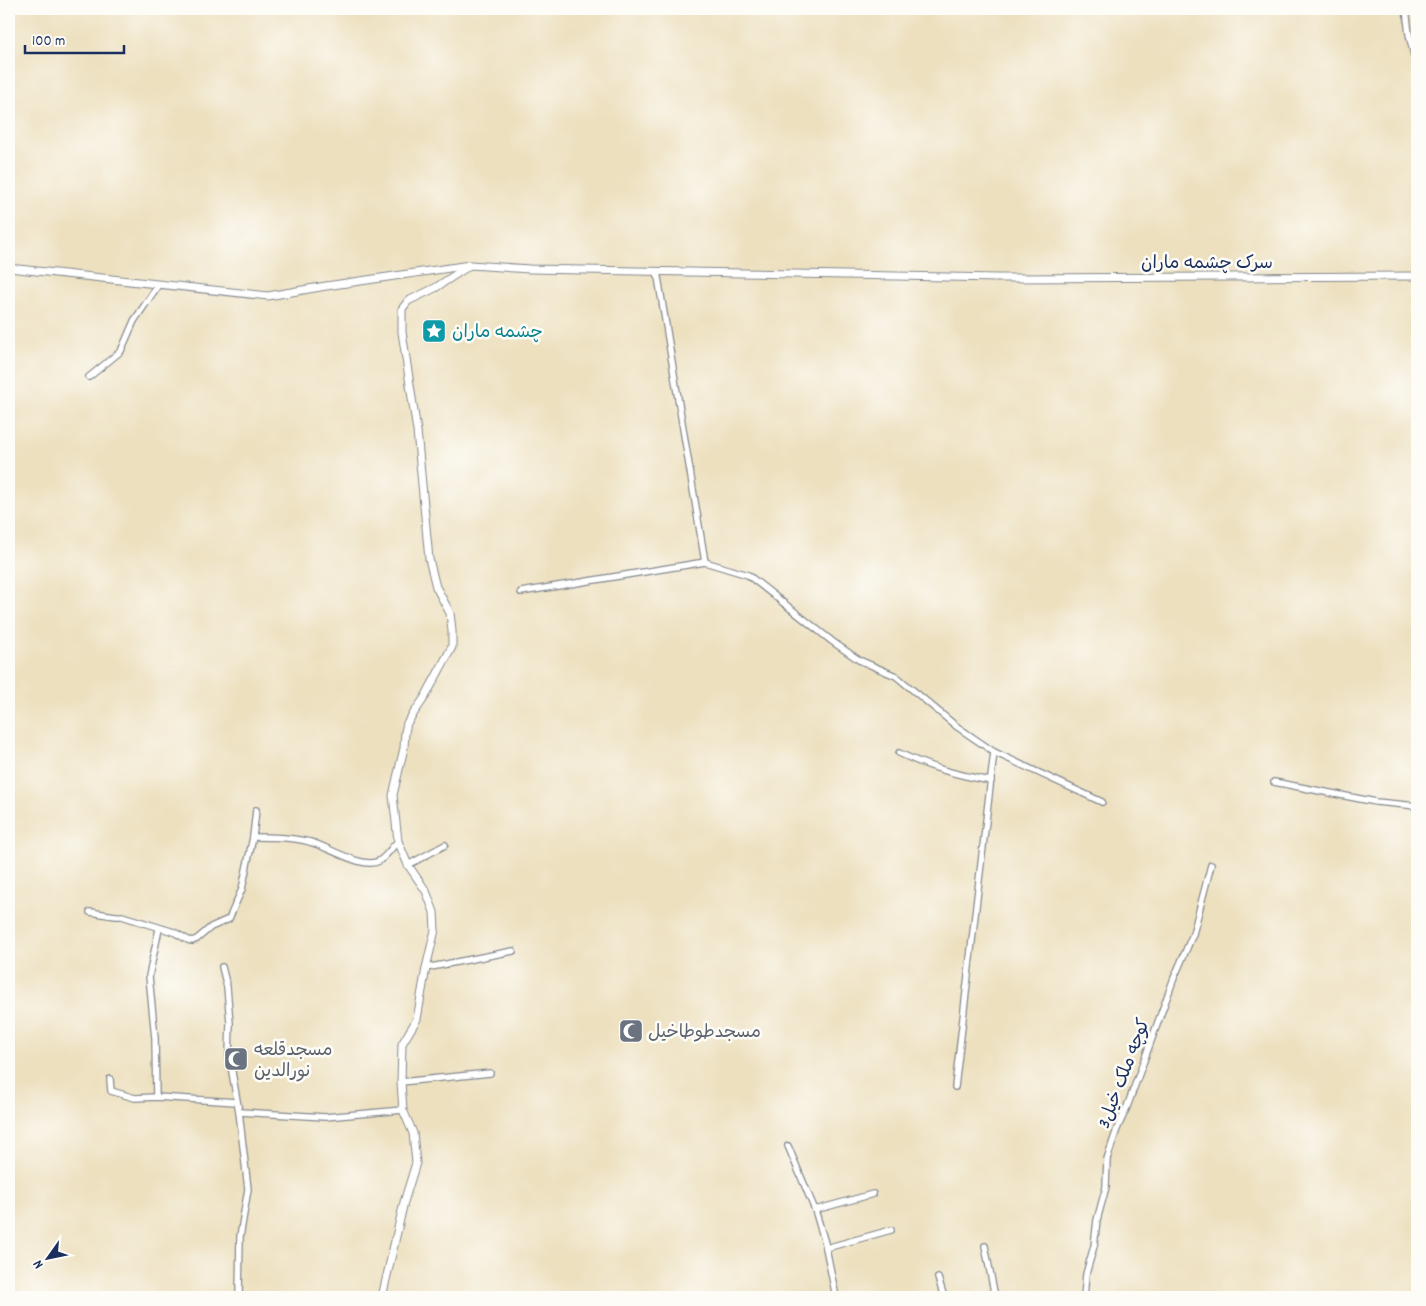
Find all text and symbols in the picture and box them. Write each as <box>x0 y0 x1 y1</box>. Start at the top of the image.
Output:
scale bar <box>25 22 124 54</box>
text: 100 m <box>32 31 65 53</box>
street label: سرک چشمه ماران <box>1141 252 1273 277</box>
place icon: چشمه ماران <box>421 318 447 344</box>
place label: چشمه ماران <box>452 321 543 346</box>
street label: کوچه ملک خیل3 <box>1093 1015 1158 1132</box>
mosque icon: مسجدطوطاخیل <box>618 1018 644 1044</box>
place label: مسجدطوطاخیل <box>648 1021 761 1046</box>
place label: مسجدقلعه نورالدین <box>254 1039 333 1085</box>
mosque icon: مسجدقلعه نورالدین <box>223 1046 249 1072</box>
north arrow <box>22 1234 72 1284</box>
text: N <box>28 1256 49 1272</box>

